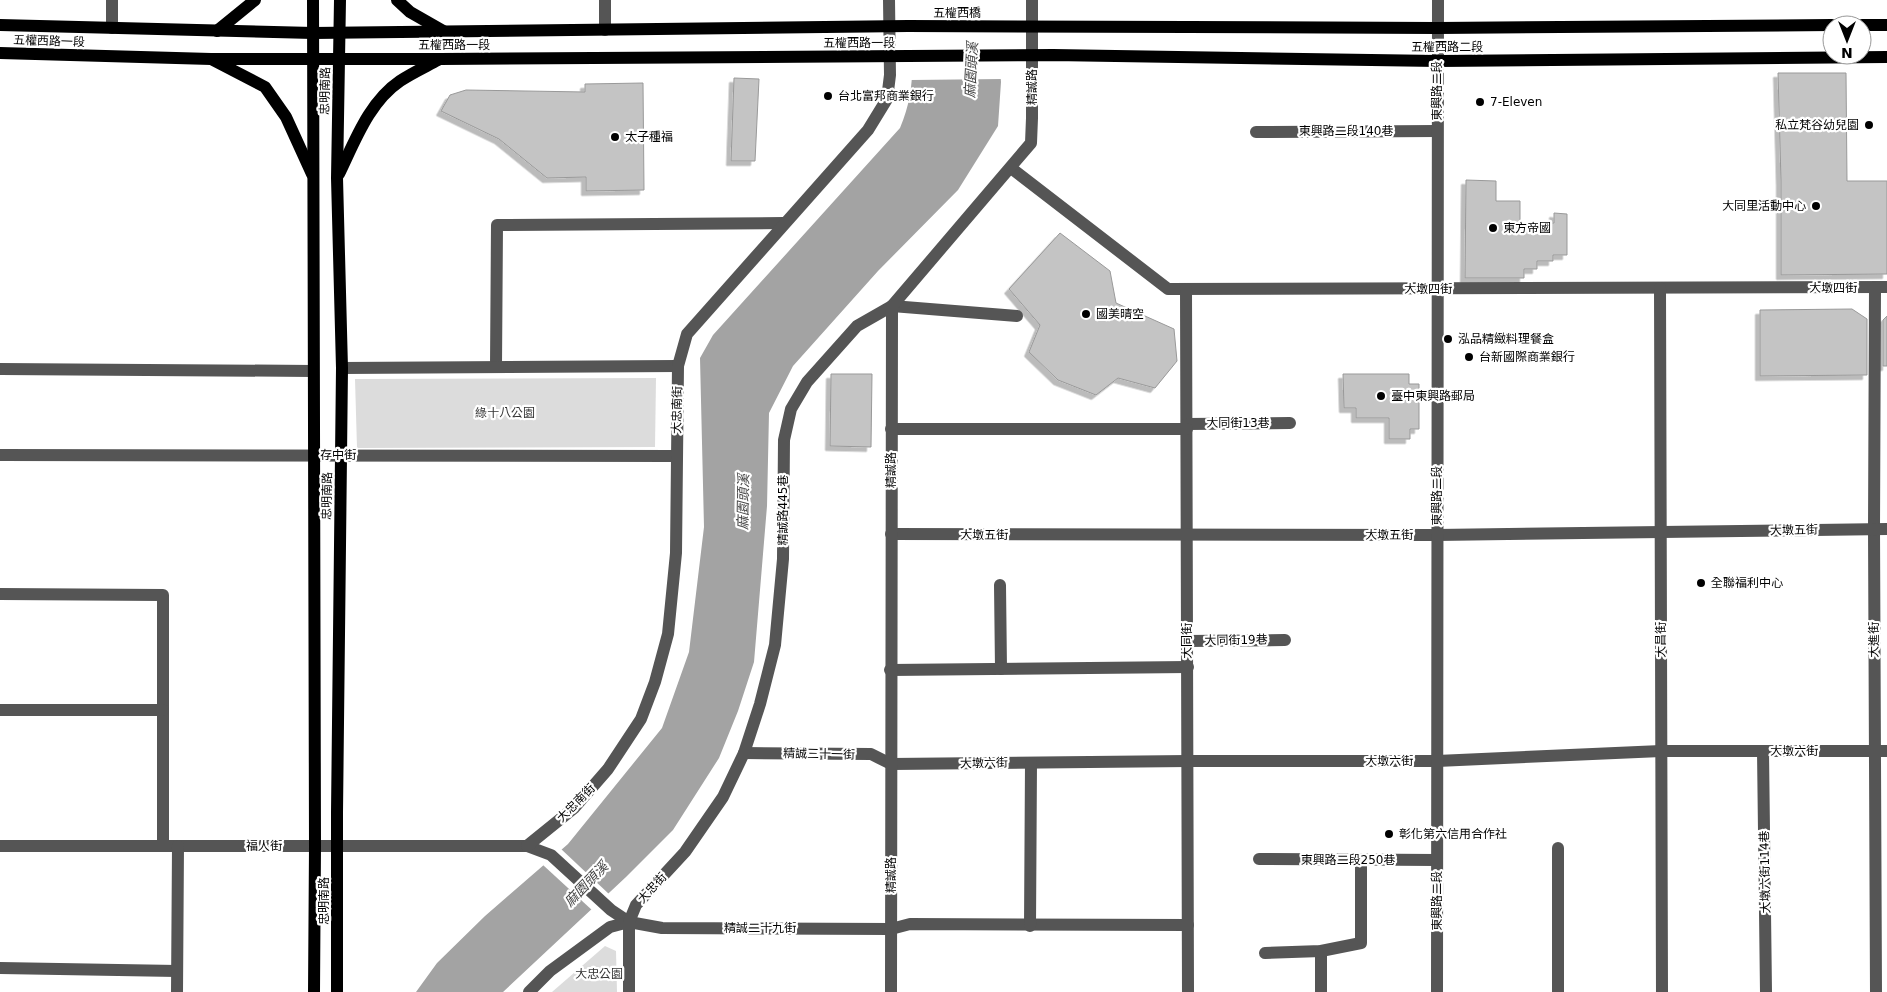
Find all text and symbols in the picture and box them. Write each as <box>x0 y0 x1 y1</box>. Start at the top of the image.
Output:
street label: 五權西橋 <box>933 6 981 20</box>
north arrow <box>1822 15 1872 65</box>
street label: 五權西路一段 <box>13 33 85 49</box>
street label: 五權西路一段 <box>823 36 895 50</box>
street label: 五權西路一段 <box>418 38 490 52</box>
water label: 麻園頭溪 <box>962 40 981 98</box>
street label: 五權西路二段 <box>1411 40 1483 54</box>
text: N <box>1841 45 1853 61</box>
street label: 東興路二段 <box>1430 61 1444 121</box>
street label: 忠明南路 <box>318 67 332 115</box>
street label: 精誠路 <box>1025 69 1039 105</box>
place label: 台北富邦商業銀行 <box>838 89 934 103</box>
marker: 台北富邦商業銀行 <box>822 90 834 102</box>
place label: 7-Eleven <box>1490 95 1542 109</box>
marker: 7-Eleven <box>1474 96 1486 108</box>
place label: 私立梵谷幼兒園 <box>1775 118 1859 132</box>
marker: 私立梵谷幼兒園 <box>1863 119 1875 131</box>
street label: 東興路二段140巷 <box>1299 124 1393 138</box>
place label: 太子種福 <box>625 130 673 144</box>
marker: 太子種福 <box>609 131 621 143</box>
place label: 大同里活動中心 <box>1722 199 1806 213</box>
marker: 大同里活動中心 <box>1810 200 1822 212</box>
place label: 東方帝國 <box>1503 221 1551 235</box>
marker: 東方帝國 <box>1487 222 1499 234</box>
street label: 大墩四街 <box>1809 281 1857 295</box>
street label: 大墩四街 <box>1404 282 1452 296</box>
place label: 國美晴空 <box>1096 307 1144 321</box>
marker: 國美晴空 <box>1080 308 1092 320</box>
place label: 泓品精緻料理餐盒 <box>1458 332 1554 346</box>
marker: 泓品精緻料理餐盒 <box>1442 333 1454 345</box>
place label: 台新國際商業銀行 <box>1479 350 1575 364</box>
marker: 台新國際商業銀行 <box>1463 351 1475 363</box>
street label: 大忠南街 <box>670 386 684 434</box>
place label: 臺中東興路郵局 <box>1391 389 1475 403</box>
marker: 臺中東興路郵局 <box>1375 390 1387 402</box>
park label: 綠十八公園 <box>475 406 535 420</box>
street label: 大同街13巷 <box>1206 416 1270 430</box>
street label: 存中街 <box>320 448 356 462</box>
street label: 精誠路 <box>884 452 898 488</box>
street label: 東興路二段 <box>1430 466 1444 526</box>
street label: 忠明南路 <box>320 472 334 520</box>
water label: 麻園頭溪 <box>735 472 752 530</box>
street label: 精誠路445巷 <box>776 475 790 545</box>
street label: 大墩五街 <box>1770 523 1818 537</box>
street label: 大墩五街 <box>960 528 1008 542</box>
street label: 大墩五街 <box>1365 528 1413 542</box>
place label: 全聯福利中心 <box>1711 576 1783 590</box>
marker: 全聯福利中心 <box>1695 577 1707 589</box>
street label: 大昌街 <box>1654 622 1668 658</box>
street label: 大進街 <box>1867 622 1881 658</box>
street label: 大同街 <box>1180 623 1194 659</box>
street label: 大同街19巷 <box>1204 632 1268 648</box>
street label: 大墩六街 <box>1770 744 1818 758</box>
street label: 精誠三十一街 <box>783 746 855 762</box>
street label: 大墩六街 <box>1365 754 1413 768</box>
street label: 大墩六街 <box>960 756 1008 770</box>
street label: 大忠南街 <box>554 781 598 825</box>
place label: 彰化第六信用合作社 <box>1399 827 1507 841</box>
marker: 彰化第六信用合作社 <box>1383 828 1395 840</box>
street label: 大墩六街114巷 <box>1757 830 1773 914</box>
street label: 福人街 <box>246 839 282 853</box>
street label: 東興路二段250巷 <box>1301 853 1395 867</box>
water label: 麻園頭溪 <box>561 857 613 910</box>
street label: 精誠路 <box>884 857 898 893</box>
street label: 大忠街 <box>635 870 669 906</box>
street label: 東興路二段 <box>1430 871 1444 931</box>
street label: 忠明南路 <box>317 877 331 925</box>
street label: 精誠二十九街 <box>724 921 796 935</box>
park label: 大忠公園 <box>575 967 623 981</box>

